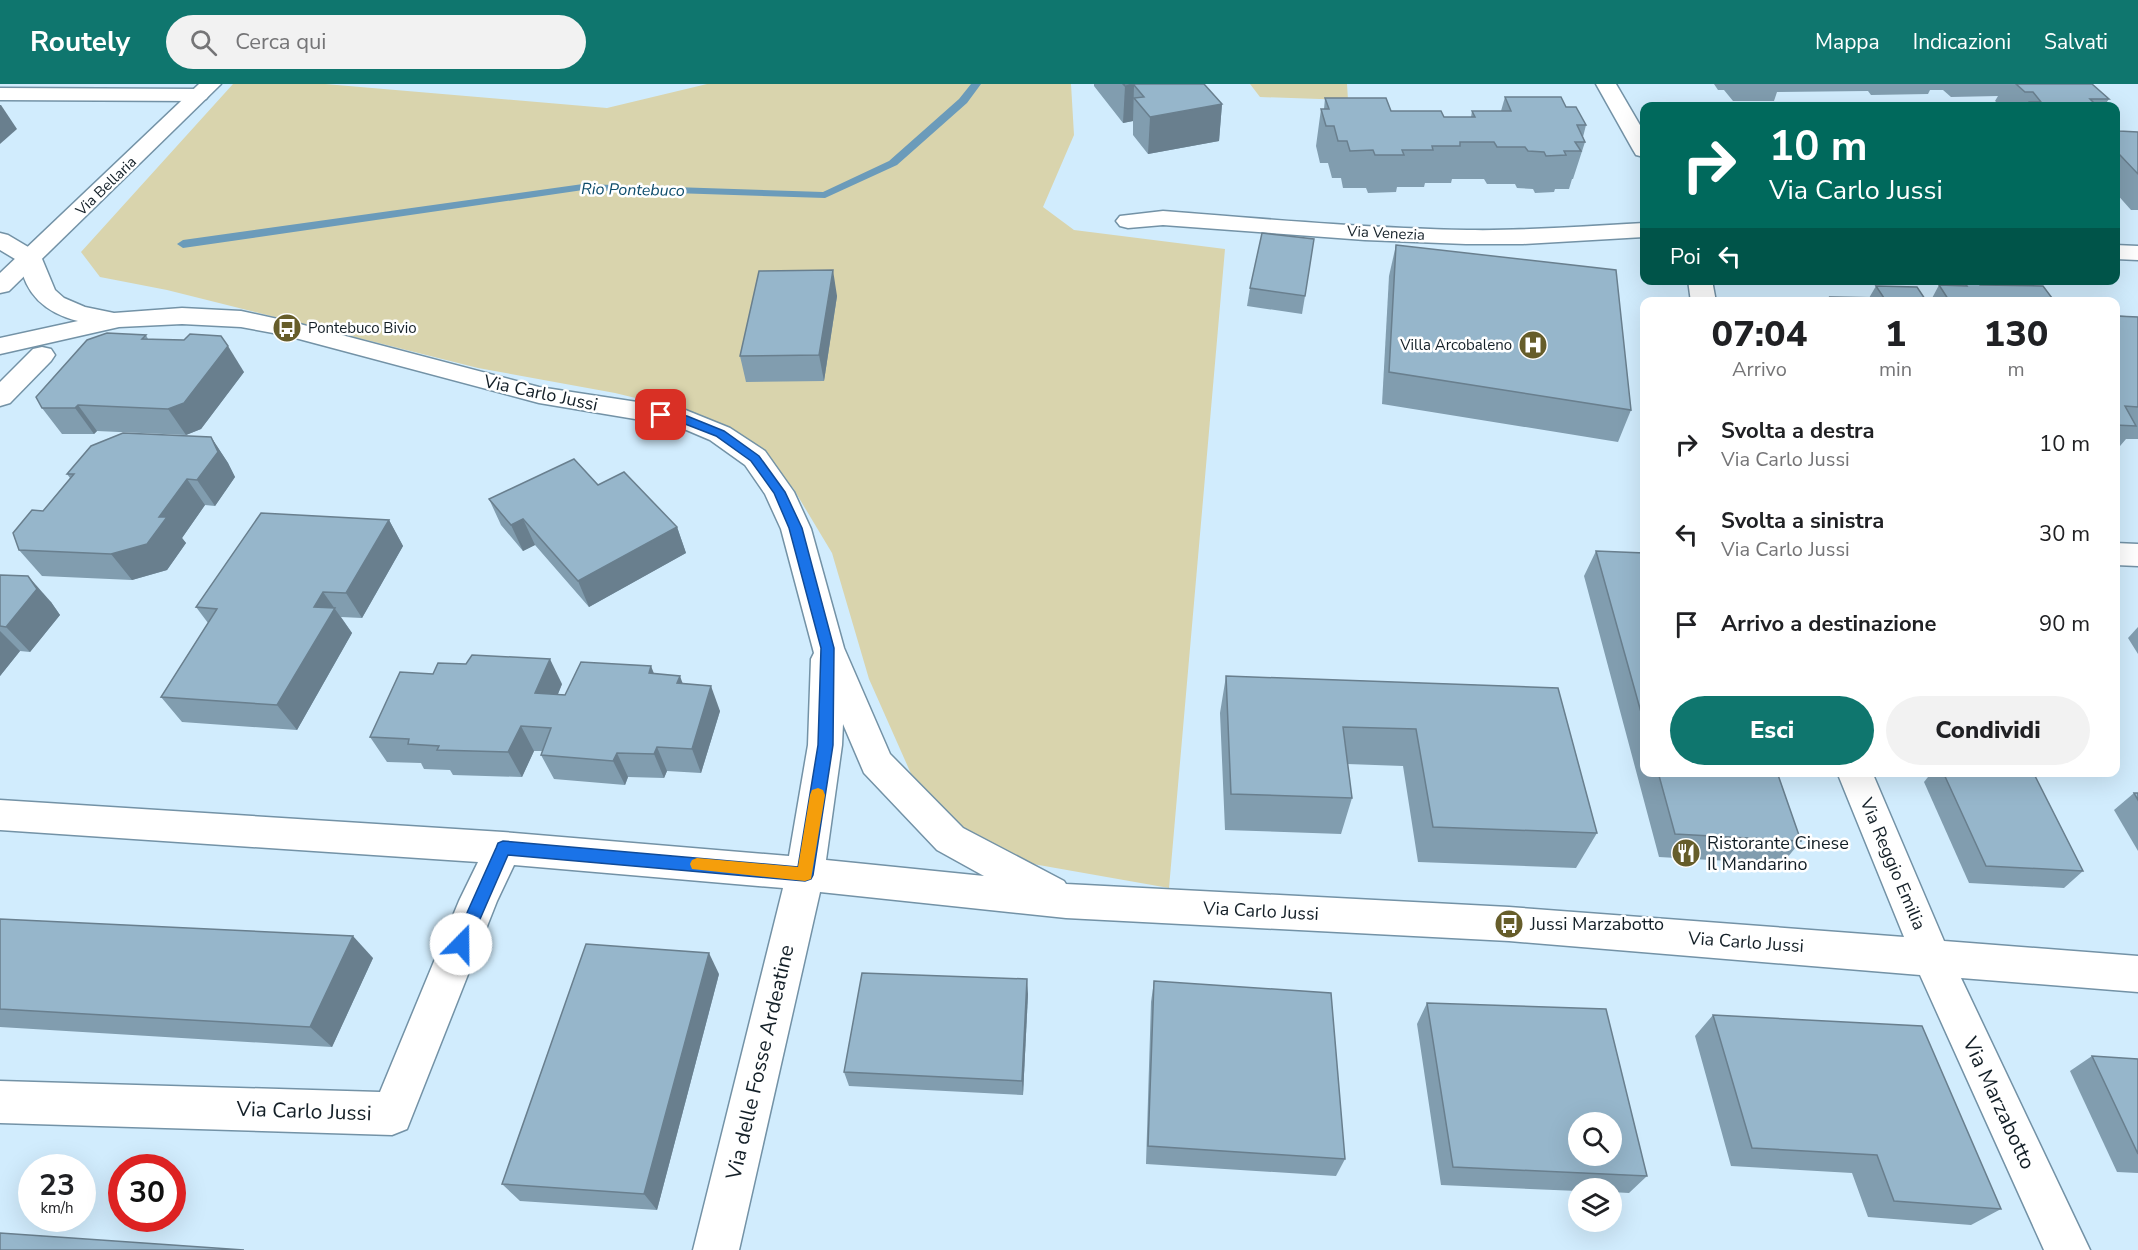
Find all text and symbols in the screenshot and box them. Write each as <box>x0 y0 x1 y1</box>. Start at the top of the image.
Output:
search box <box>166 15 586 69</box>
text: Routely <box>30 23 130 61</box>
icon: search <box>187 26 220 59</box>
text: Cerca qui <box>235 27 326 57</box>
text: Mappa <box>1815 28 1880 56</box>
text: Indicazioni <box>1913 28 2011 56</box>
text: Salvati <box>2044 28 2108 56</box>
text: 10 m <box>1769 118 1868 175</box>
icon: right <box>1670 126 1748 204</box>
street label: Via Bellaria <box>71 152 141 221</box>
text: Via Carlo Jussi <box>1769 172 1943 209</box>
water label: Rio Pontebuco <box>581 178 685 202</box>
street label: Via Venezia <box>1346 221 1425 245</box>
icon: left <box>1713 240 1746 273</box>
text: Poi <box>1670 242 1701 272</box>
text: 07:04 <box>1712 310 1807 359</box>
text: 1 <box>1885 310 1906 359</box>
text: 130 <box>1984 310 2048 359</box>
bus stop icon: Pontebuco Bivio <box>271 312 303 344</box>
place label: Pontebuco Bivio <box>308 318 417 338</box>
hospital icon: Villa Arcobaleno <box>1517 329 1549 361</box>
place label: Villa Arcobaleno <box>1399 335 1512 355</box>
text: Arrivo <box>1732 356 1787 383</box>
text: min <box>1879 356 1912 383</box>
text: m <box>2007 356 2025 383</box>
street label: Via Carlo Jussi <box>481 369 600 417</box>
pin <box>635 389 686 440</box>
icon: arrive <box>644 398 677 431</box>
text: Svolta a destra <box>1721 416 1875 446</box>
icon: right <box>1670 428 1703 461</box>
text: 10 m <box>2039 429 2090 459</box>
text: Via Carlo Jussi <box>1721 446 1850 473</box>
text: Svolta a sinistra <box>1721 506 1884 536</box>
icon: left <box>1670 518 1703 551</box>
text: 30 m <box>2039 519 2090 549</box>
text: Via Carlo Jussi <box>1721 536 1850 563</box>
icon: arrive <box>1670 608 1703 641</box>
text: Arrivo a destinazione <box>1721 609 1936 639</box>
text: 90 m <box>2039 609 2090 639</box>
button: Esci <box>1670 696 1874 765</box>
button: Condividi <box>1886 696 2090 765</box>
street label: Via Reggio Emilia <box>1854 793 1932 934</box>
place label: Ristorante Cinese Il Mandarino <box>1707 831 1849 876</box>
restaurant icon: Ristorante Cinese Il Mandarino <box>1670 837 1702 869</box>
street label: Via Carlo Jussi <box>1202 896 1319 926</box>
bus stop icon: Jussi Marzabotto <box>1493 908 1525 940</box>
position arrow <box>429 912 493 976</box>
place label: Jussi Marzabotto <box>1529 912 1664 936</box>
street label: Via Carlo Jussi <box>1686 926 1805 958</box>
street label: Via delle Fosse Ardeatine <box>719 942 801 1183</box>
street label: Via Marzabotto <box>1956 1031 2042 1174</box>
street label: Via Carlo Jussi <box>235 1095 372 1127</box>
map controls <box>1568 1112 1622 1232</box>
button: search <box>1568 1112 1622 1166</box>
speed limit sign: 30 <box>108 1154 186 1232</box>
text: 23 <box>39 1165 75 1206</box>
button: layers <box>1568 1178 1622 1232</box>
text: km/h <box>40 1198 74 1218</box>

